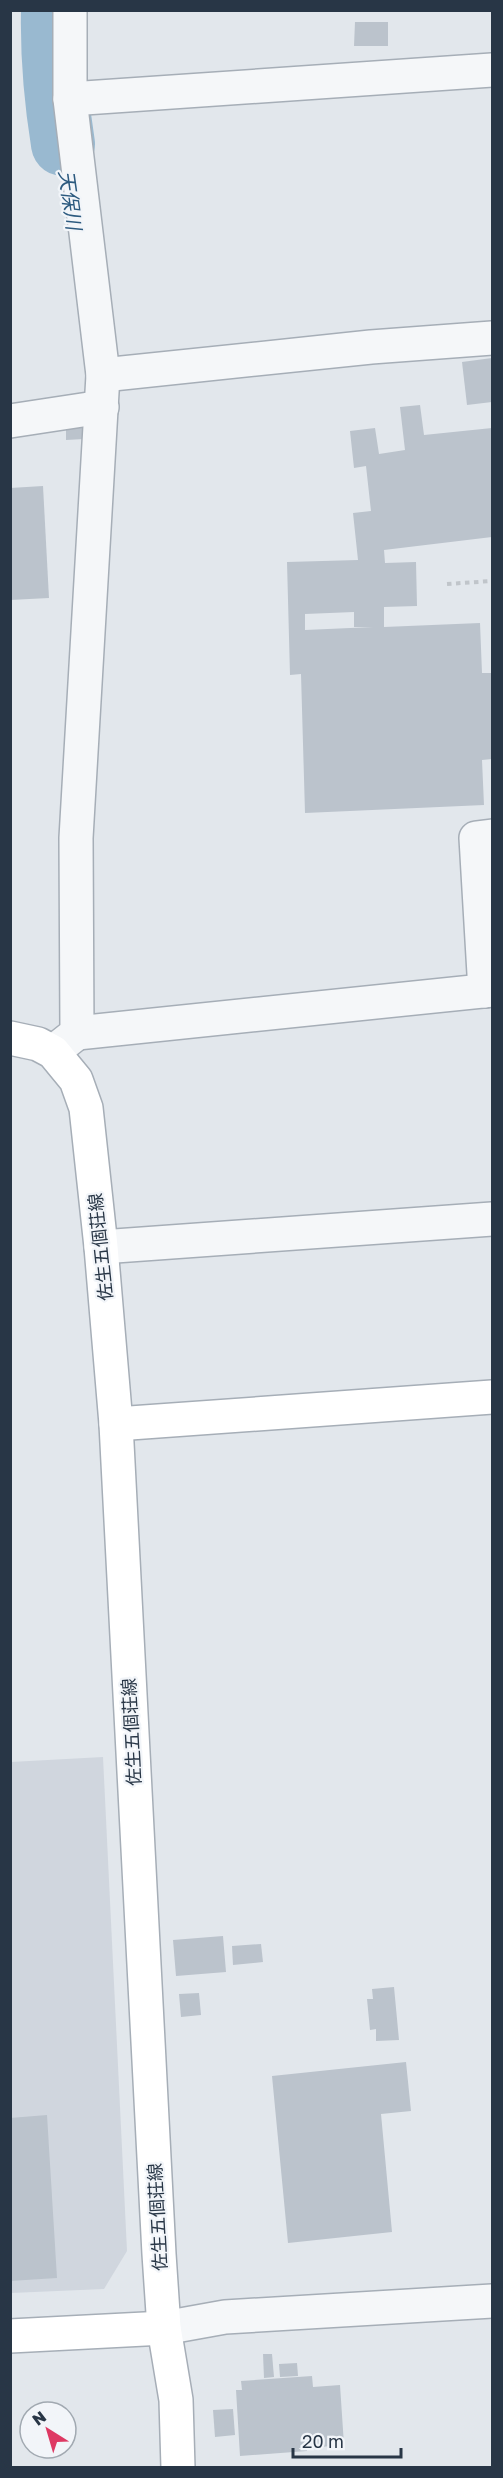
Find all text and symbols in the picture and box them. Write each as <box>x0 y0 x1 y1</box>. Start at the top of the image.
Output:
water label: 天保川 <box>55 168 87 233</box>
street label: 佐生五個荘線 <box>83 1192 117 1302</box>
street label: 佐生五個荘線 <box>117 1678 145 1787</box>
street label: 佐生五個荘線 <box>143 2163 171 2272</box>
north arrow <box>18 2400 78 2460</box>
text: N <box>28 2406 50 2430</box>
scale bar <box>293 2421 401 2459</box>
text: 20 m <box>302 2430 344 2452</box>

